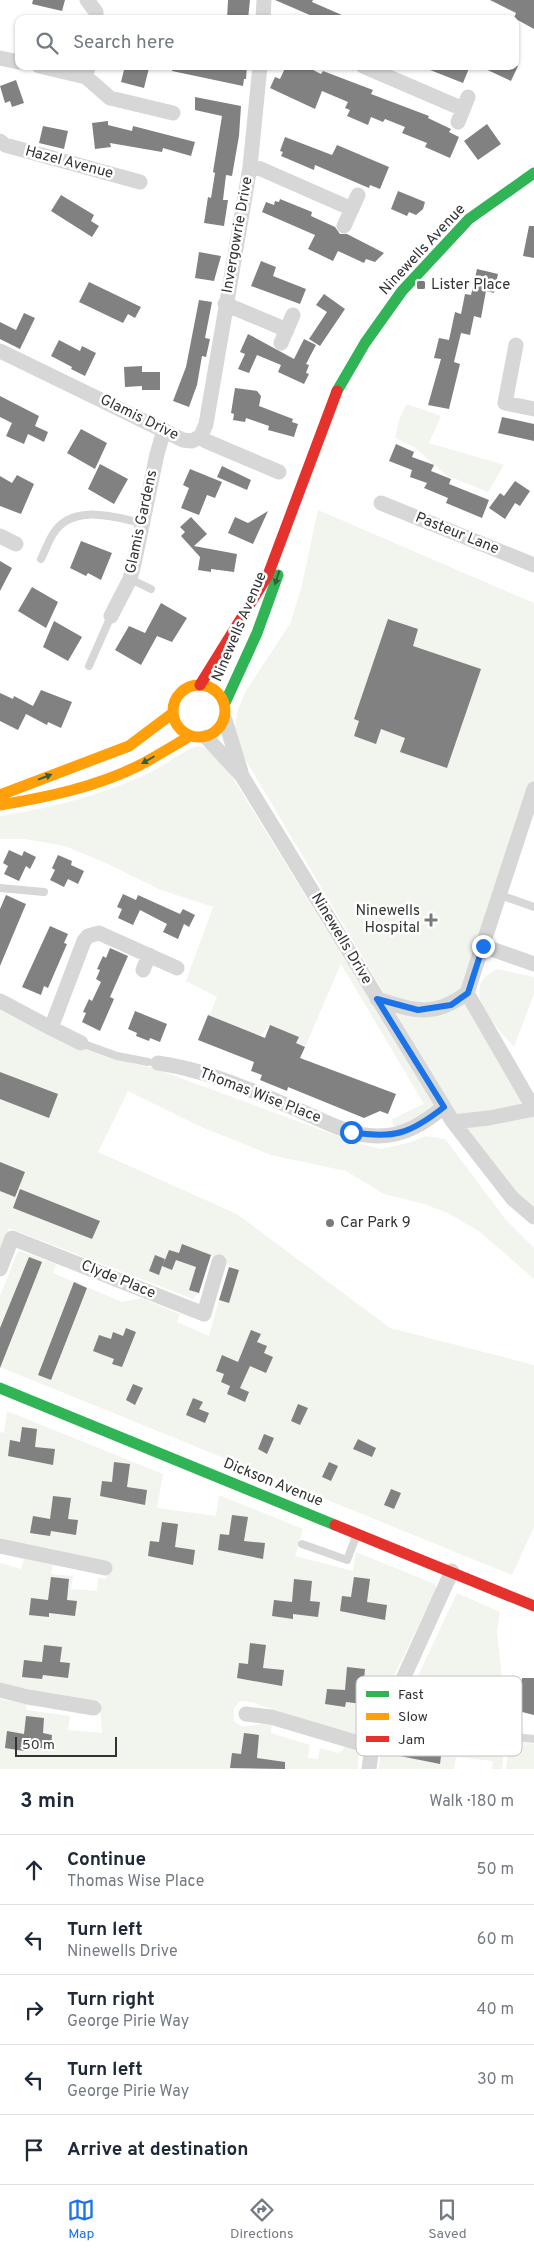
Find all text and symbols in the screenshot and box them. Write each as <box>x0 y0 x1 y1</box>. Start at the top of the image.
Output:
search box <box>15 15 519 70</box>
icon: search <box>33 29 61 57</box>
text: Search here <box>73 31 175 55</box>
street label: Hazel Avenue <box>23 142 115 184</box>
street label: Invergowrie Drive <box>218 175 258 295</box>
street label: Ninewells Avenue <box>376 201 470 299</box>
place label: Lister Place <box>431 276 510 295</box>
marker: Lister Place <box>415 279 427 291</box>
street label: Glamis Drive <box>97 391 181 445</box>
street label: Glamis Gardens <box>122 468 162 576</box>
street label: Pasteur Lane <box>412 509 502 559</box>
street label: Ninewells Avenue <box>208 569 272 685</box>
one-way arrow <box>272 571 280 586</box>
one-way arrow <box>141 756 155 764</box>
one-way arrow <box>38 773 53 780</box>
street label: Ninewells Drive <box>306 890 376 988</box>
place label: Ninewells Hospital <box>355 902 420 938</box>
marker: Ninewells Hospital <box>424 913 438 927</box>
route end <box>472 935 495 958</box>
street label: Thomas Wise Place <box>197 1064 323 1128</box>
route start <box>340 1121 363 1144</box>
place label: Car Park 9 <box>340 1214 411 1233</box>
marker: Car Park 9 <box>324 1217 336 1229</box>
street label: Clyde Place <box>78 1256 158 1304</box>
street label: Dickson Avenue <box>220 1454 326 1512</box>
legend <box>356 1676 522 1756</box>
text: Fast <box>398 1687 424 1704</box>
text: Slow <box>398 1709 428 1726</box>
text: Jam <box>398 1732 425 1749</box>
scale bar <box>15 1734 118 1757</box>
text: 50 m <box>22 1737 55 1754</box>
text: 3 min <box>20 1788 75 1815</box>
text: Walk · 180 m <box>429 1792 514 1812</box>
text: Continue <box>67 1848 146 1872</box>
icon: ahead <box>20 1856 48 1884</box>
text: 50 m <box>477 1860 514 1880</box>
text: Thomas Wise Place <box>67 1872 204 1892</box>
text: Turn left <box>67 1918 143 1942</box>
icon: left <box>20 1926 48 1954</box>
text: 60 m <box>477 1930 514 1950</box>
text: Ninewells Drive <box>67 1942 178 1962</box>
text: Turn right <box>67 1988 155 2012</box>
icon: right <box>20 1996 48 2024</box>
text: 40 m <box>476 2000 514 2020</box>
text: George Pirie Way <box>67 2012 189 2032</box>
text: Turn left <box>67 2058 143 2082</box>
icon: left <box>20 2066 48 2094</box>
text: 30 m <box>477 2070 514 2090</box>
text: George Pirie Way <box>67 2082 189 2102</box>
icon: arrive <box>20 2136 48 2164</box>
text: Arrive at destination <box>67 2138 248 2162</box>
tab: Map <box>67 2196 95 2243</box>
tab: Directions <box>230 2196 294 2243</box>
tab: Saved <box>428 2196 467 2243</box>

